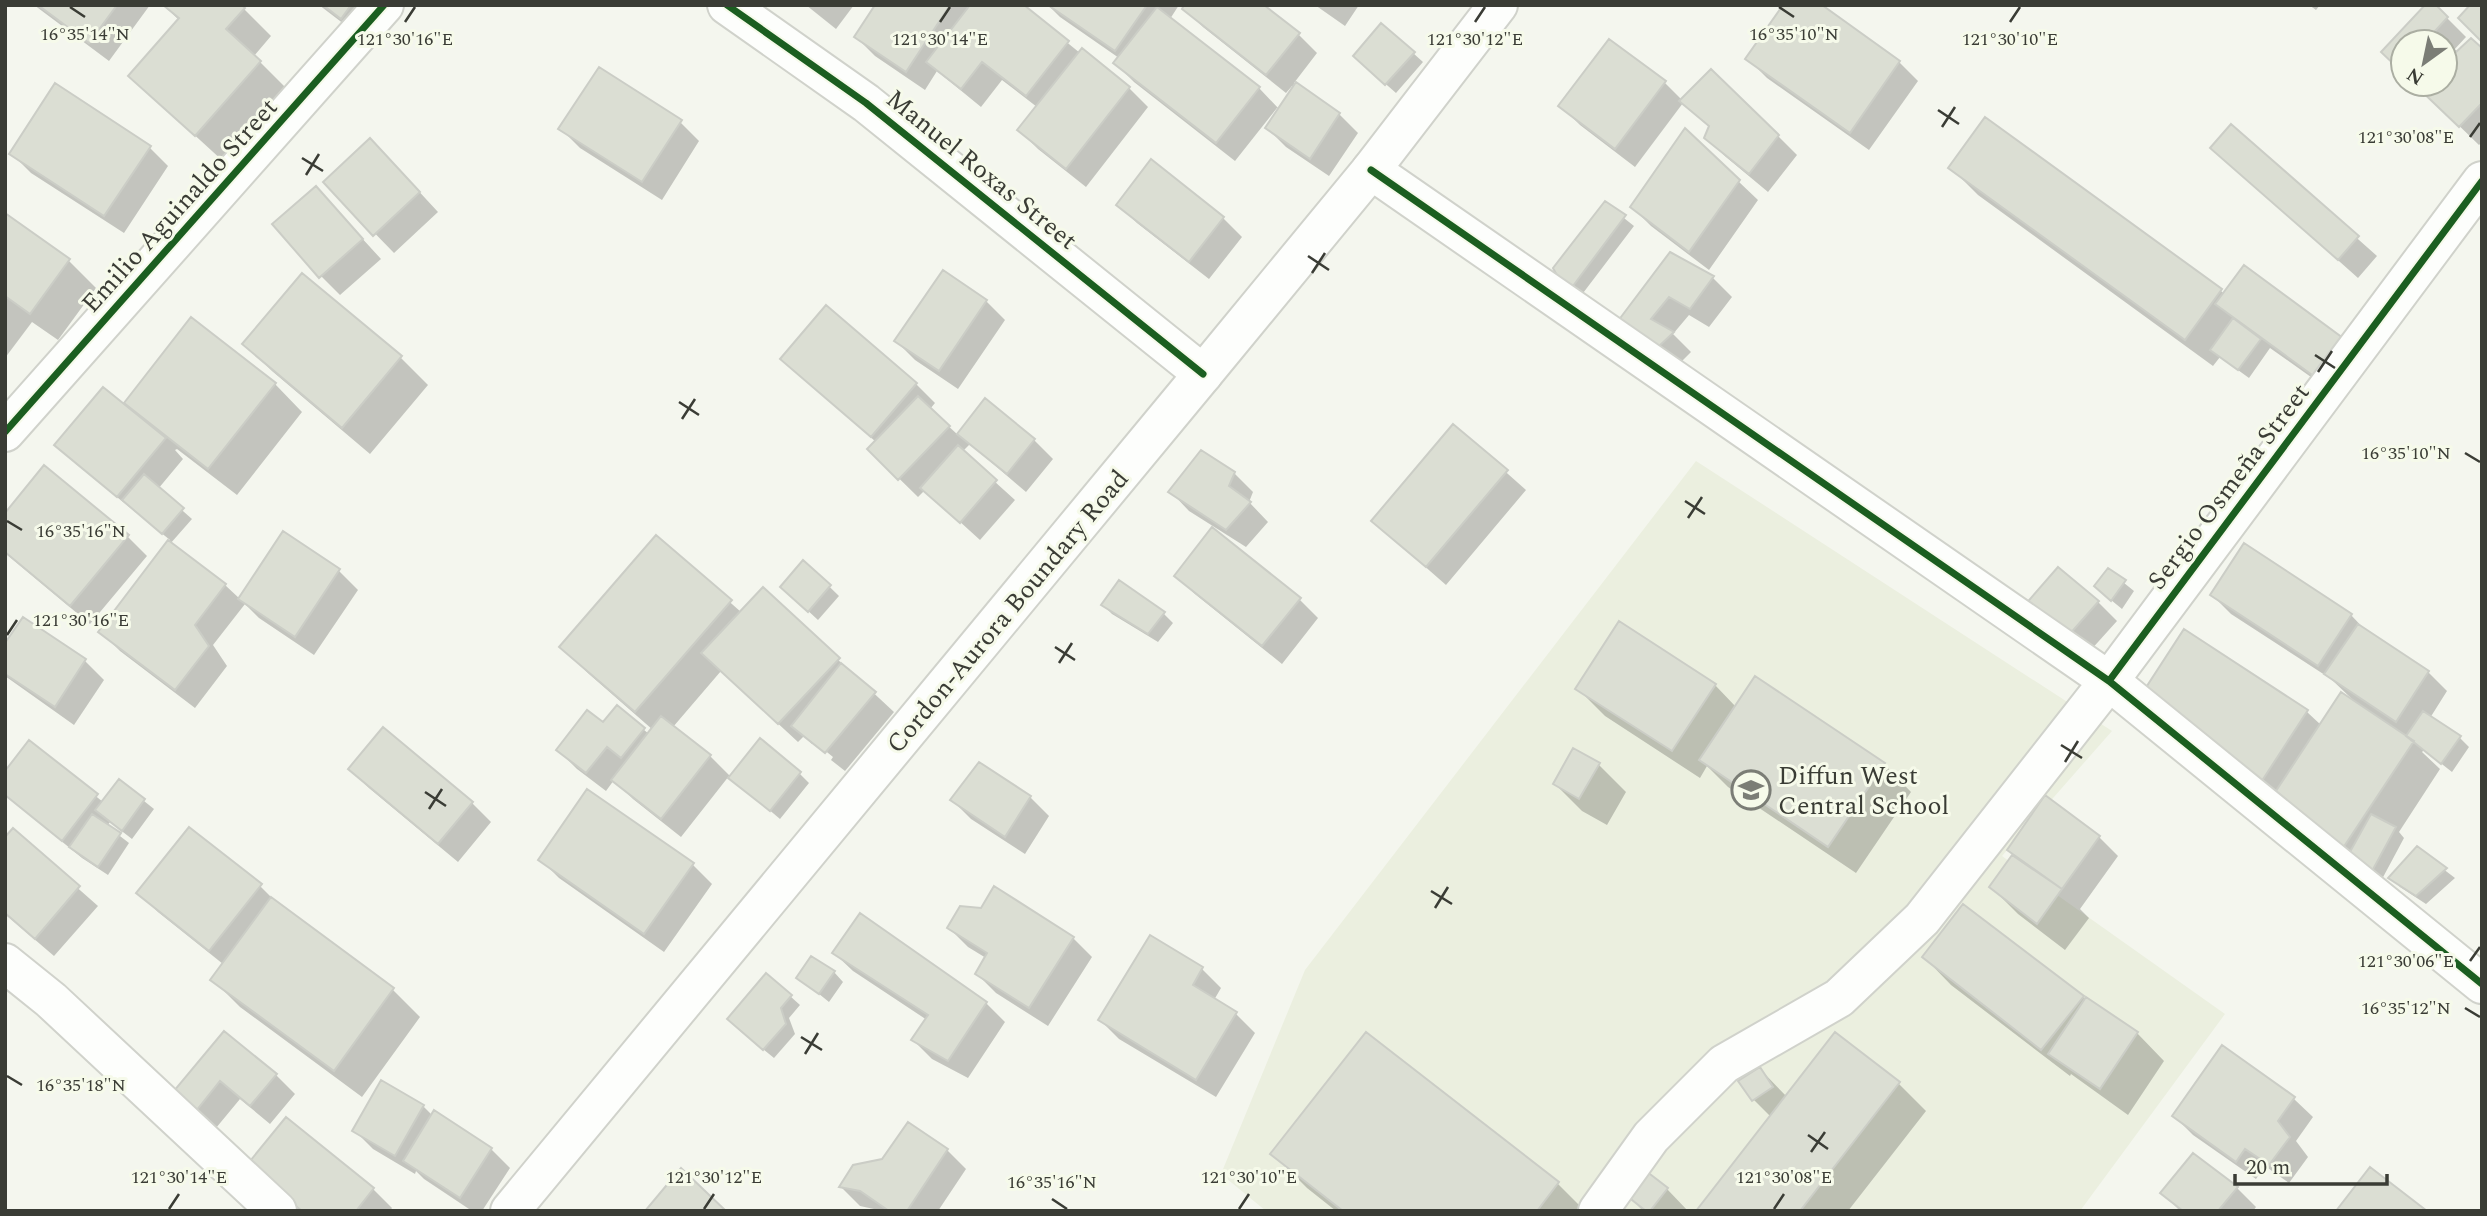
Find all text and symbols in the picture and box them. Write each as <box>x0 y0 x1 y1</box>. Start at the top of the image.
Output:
text: 16°35'14"N <box>40 21 130 48</box>
text: 16°35'10"N <box>1749 21 1839 48</box>
text: 121°30'16"E <box>357 26 453 53</box>
text: 121°30'14"E <box>892 26 988 53</box>
text: 121°30'12"E <box>1427 26 1523 53</box>
text: 121°30'10"E <box>1962 26 2058 53</box>
north arrow <box>2389 28 2459 98</box>
text: N <box>2401 60 2430 92</box>
street label: Manuel Roxas Street <box>877 80 1086 260</box>
street label: Emilio Aguinaldo Street <box>72 89 288 322</box>
text: 121°30'08"E <box>2358 124 2454 151</box>
street label: Sergio Osmeña Street <box>2138 375 2320 598</box>
text: 16°35'10"N <box>2361 440 2451 467</box>
street label: Cordon-Aurora Boundary Road <box>877 461 1139 762</box>
text: 16°35'16"N <box>36 518 126 545</box>
text: 121°30'16"E <box>33 607 129 634</box>
place label: Diffun West Central School <box>1778 756 1949 826</box>
school or university icon: Diffun West Central School <box>1730 769 1772 811</box>
text: 121°30'06"E <box>2358 948 2454 975</box>
text: 16°35'12"N <box>2361 995 2451 1022</box>
text: 16°35'18"N <box>36 1072 126 1099</box>
scale bar <box>2235 1142 2387 1186</box>
text: 20 m <box>2246 1152 2290 1184</box>
text: 121°30'14"E <box>131 1164 227 1191</box>
text: 121°30'12"E <box>666 1164 762 1191</box>
text: 121°30'10"E <box>1201 1164 1297 1191</box>
text: 121°30'08"E <box>1736 1164 1832 1191</box>
text: 16°35'16"N <box>1007 1169 1097 1196</box>

